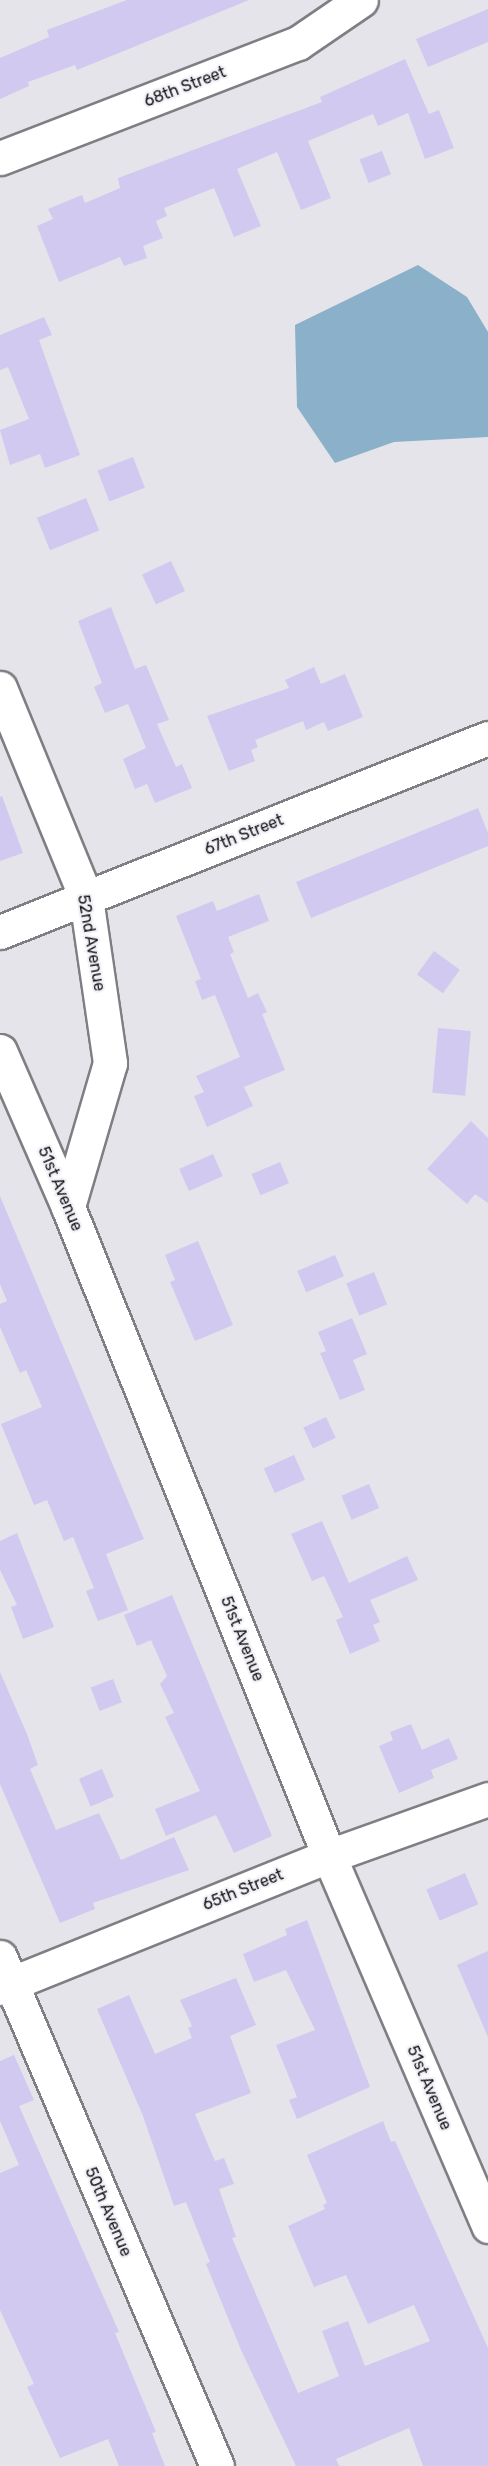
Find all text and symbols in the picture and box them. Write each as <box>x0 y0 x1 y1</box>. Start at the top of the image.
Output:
street label: 68th Street <box>141 63 229 111</box>
street label: 67th Street <box>202 810 286 860</box>
street label: 52nd Avenue <box>73 893 109 993</box>
street label: 51st Avenue <box>33 1144 87 1234</box>
street label: 51st Avenue <box>216 1593 268 1685</box>
street label: 65th Street <box>200 1865 286 1915</box>
street label: 51st Avenue <box>402 2043 456 2133</box>
street label: 50th Avenue <box>80 2164 136 2260</box>

